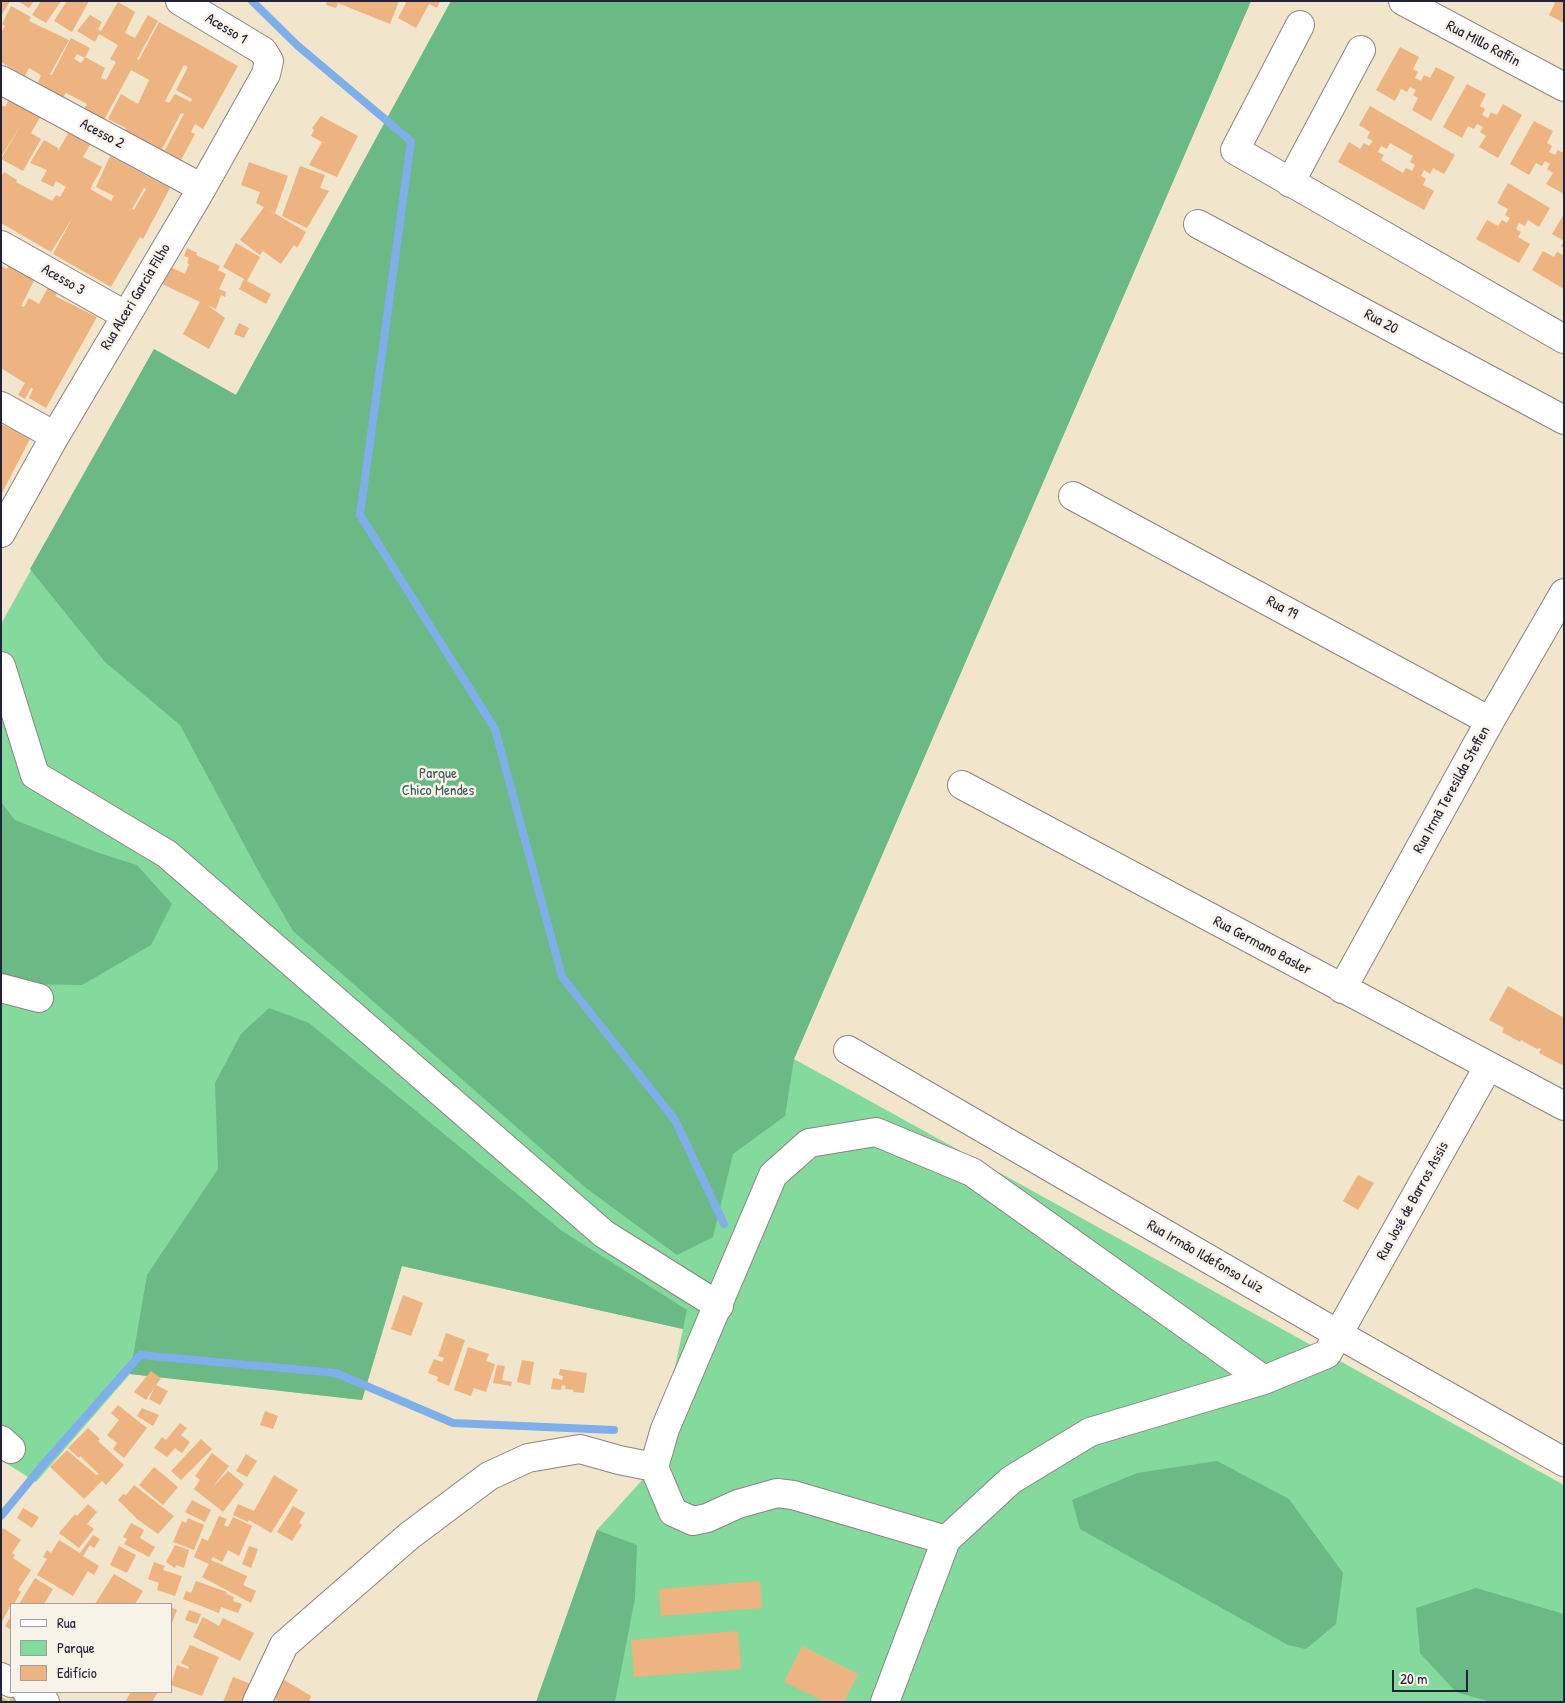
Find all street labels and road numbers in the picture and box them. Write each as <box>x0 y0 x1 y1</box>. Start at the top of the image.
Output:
street label: Acesso 1 <box>202 10 250 48</box>
street label: Rua Millo Raffin <box>1443 17 1523 71</box>
street label: Acesso 2 <box>77 115 127 153</box>
street label: Rua Alceri Garcia Filho <box>97 241 175 353</box>
street label: Acesso 3 <box>38 260 88 300</box>
street label: Rua 20 <box>1361 306 1401 338</box>
street label: Rua 19 <box>1263 592 1301 624</box>
street label: Rua Irmã Teresilda Steffen <box>1410 723 1494 857</box>
street label: Rua Germano Basler <box>1210 913 1314 979</box>
street label: Rua José de Barros Assis <box>1373 1139 1453 1263</box>
street label: Rua Irmão Ildefonso Luiz <box>1144 1216 1266 1298</box>

